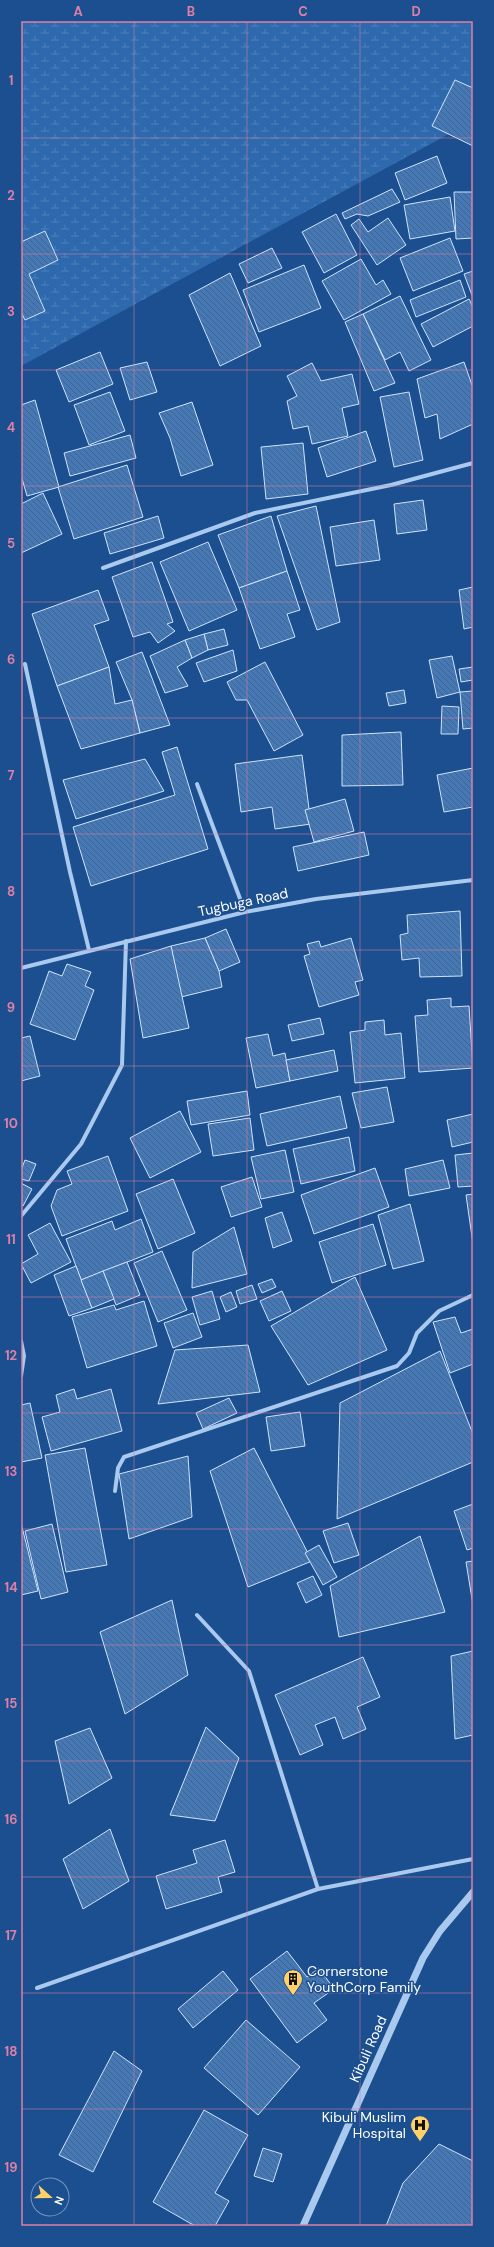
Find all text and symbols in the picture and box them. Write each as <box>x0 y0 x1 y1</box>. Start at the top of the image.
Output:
text: A <box>73 3 83 20</box>
text: B <box>187 3 195 20</box>
text: C <box>298 3 308 20</box>
text: D <box>411 3 421 20</box>
text: 1 <box>9 72 13 89</box>
text: 2 <box>7 187 15 204</box>
text: 3 <box>7 303 15 320</box>
text: 4 <box>7 419 15 436</box>
text: 5 <box>7 535 15 552</box>
text: 6 <box>7 651 15 668</box>
text: 7 <box>8 767 15 784</box>
text: 8 <box>7 883 15 900</box>
street label: Tugbuga Road <box>196 884 290 920</box>
text: 9 <box>7 999 15 1016</box>
text: 10 <box>4 1115 18 1132</box>
text: 11 <box>6 1231 16 1248</box>
text: 12 <box>5 1347 17 1364</box>
text: 13 <box>5 1463 17 1480</box>
text: 14 <box>4 1579 18 1596</box>
text: 15 <box>5 1695 17 1712</box>
text: 16 <box>5 1811 17 1828</box>
text: 17 <box>5 1927 17 1944</box>
place label: Cornerstone YouthCorp Family <box>307 1962 421 1996</box>
building icon: Cornerstone YouthCorp Family <box>282 1968 304 1996</box>
street label: Kibuli Road <box>345 2013 391 2085</box>
text: 18 <box>5 2043 17 2060</box>
place label: Kibuli Muslim Hospital <box>322 2108 406 2142</box>
hospital icon: Kibuli Muslim Hospital <box>409 2114 431 2142</box>
text: 19 <box>5 2159 18 2176</box>
north arrow <box>30 2177 70 2217</box>
text: N <box>51 2194 67 2207</box>

